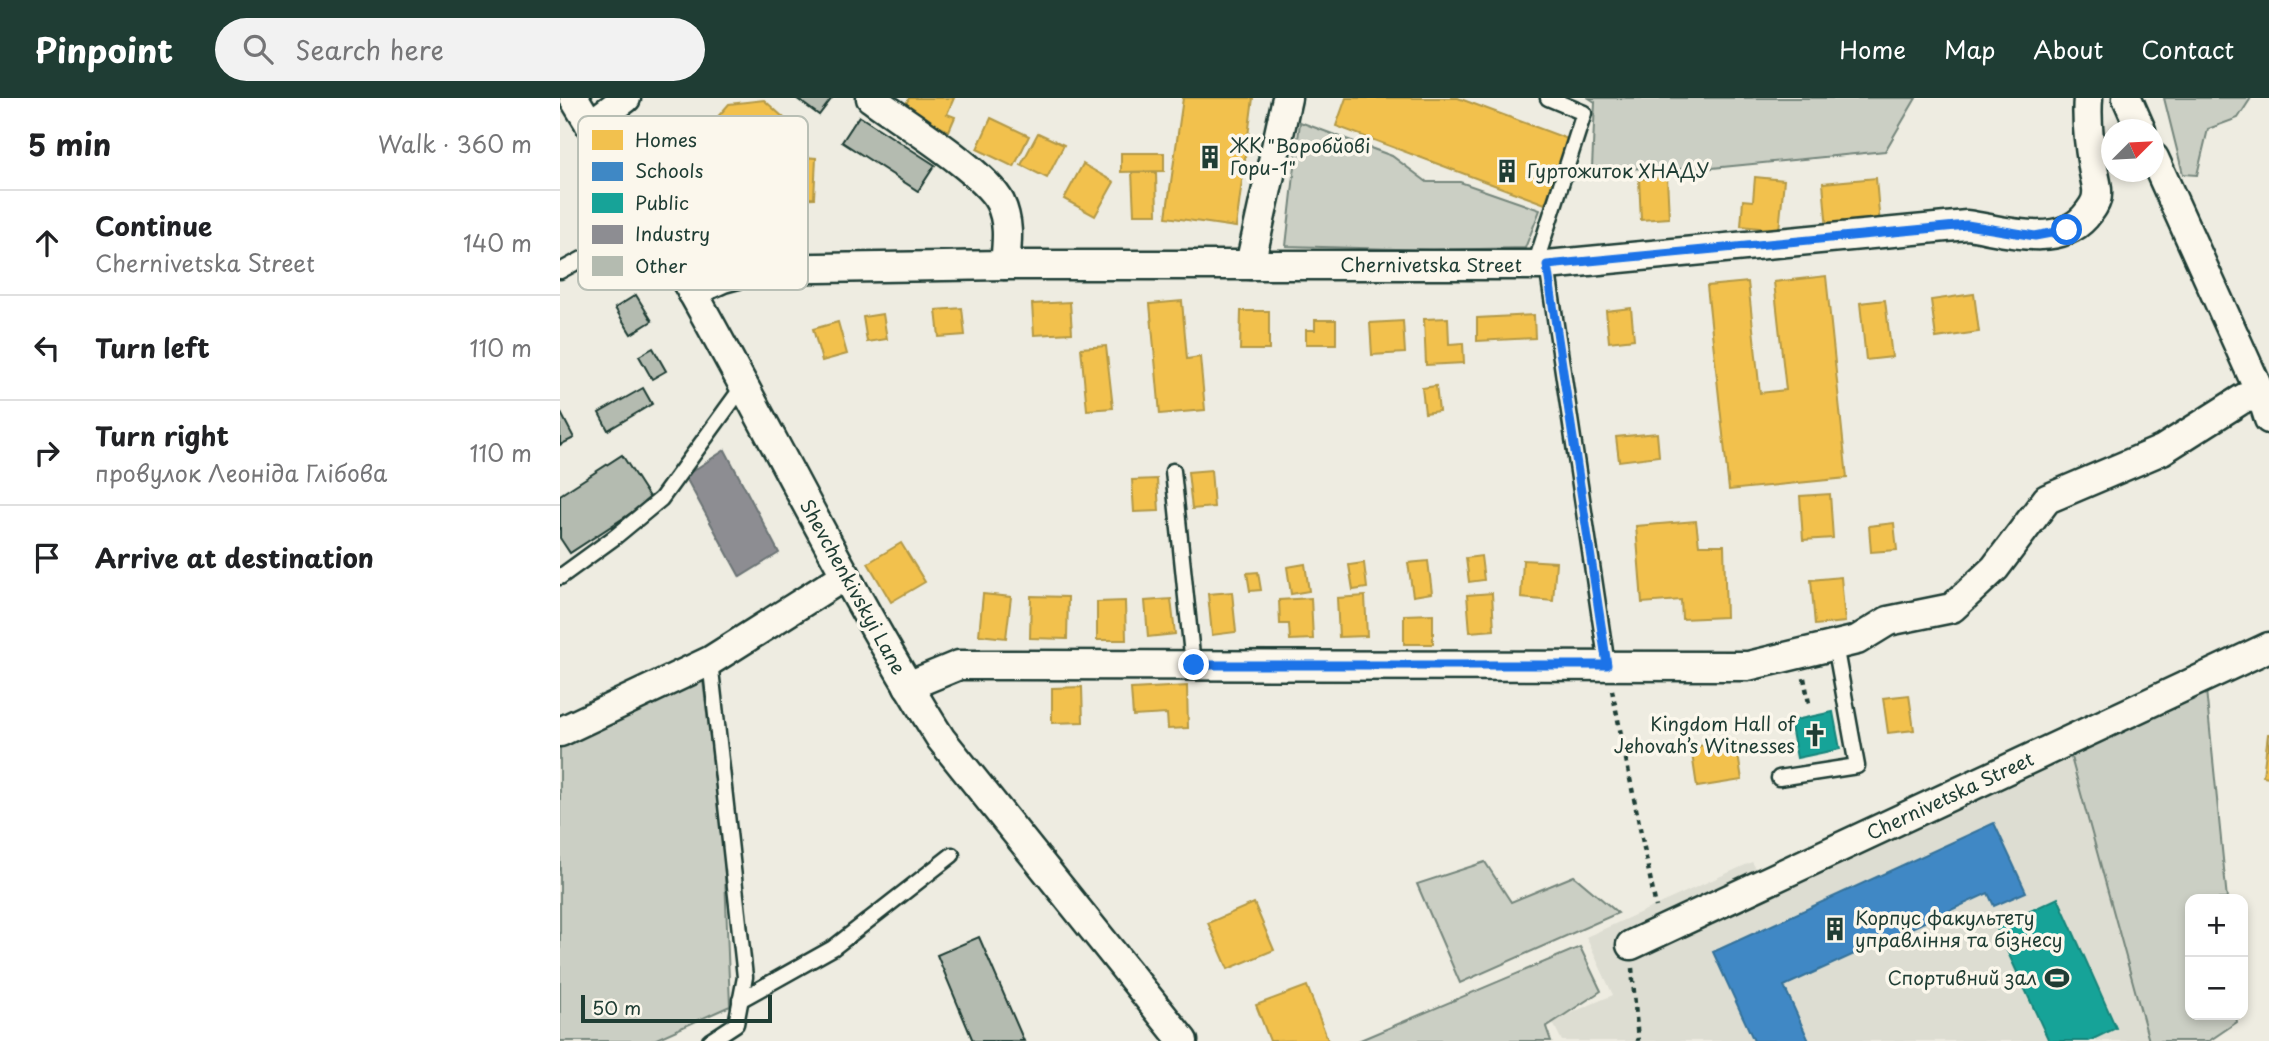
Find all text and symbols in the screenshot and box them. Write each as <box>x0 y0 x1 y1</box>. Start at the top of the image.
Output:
search box <box>215 18 705 81</box>
text: Pinpoint <box>35 24 173 74</box>
icon: search <box>239 30 277 68</box>
text: Search here <box>295 30 444 69</box>
text: Home <box>1839 31 1906 67</box>
text: Map <box>1944 31 1995 67</box>
text: About <box>2033 31 2103 67</box>
text: Contact <box>2141 31 2234 67</box>
legend <box>578 116 808 290</box>
north arrow <box>2101 119 2164 182</box>
text: 5 min <box>28 121 111 166</box>
text: Homes <box>635 125 697 153</box>
text: Walk · 360 m <box>378 126 532 161</box>
place label: ЖК "Воробйові Гори-1" <box>1229 131 1371 181</box>
building icon: ЖК "Воробйові Гори-1" <box>1196 143 1224 171</box>
text: Schools <box>635 156 703 184</box>
place label: Гуртожиток ХНАДУ <box>1527 156 1710 184</box>
building icon: Гуртожиток ХНАДУ <box>1493 157 1521 185</box>
text: Public <box>635 188 689 216</box>
text: Continue <box>95 206 212 245</box>
route start <box>2051 214 2082 245</box>
text: Industry <box>635 219 710 247</box>
icon: ahead <box>28 224 66 262</box>
text: 140 m <box>463 225 532 260</box>
text: Chernivetska Street <box>95 245 315 280</box>
street label: Chernivetska Street <box>1340 250 1522 278</box>
text: Other <box>635 251 687 279</box>
text: Turn left <box>95 328 210 367</box>
icon: left <box>28 329 66 367</box>
text: 110 m <box>470 330 532 365</box>
text: Turn right <box>95 416 229 455</box>
icon: right <box>28 434 66 472</box>
text: 110 m <box>470 435 532 470</box>
text: провулок Леоніда Глібова <box>95 455 387 490</box>
street label: Shevchenkivskyi Lane <box>794 494 914 679</box>
text: Arrive at destination <box>95 538 374 577</box>
icon: arrive <box>28 539 66 577</box>
route end <box>1178 649 1209 680</box>
place label: Kingdom Hall of Jehovah’s Witnesses <box>1614 709 1796 759</box>
church icon: Kingdom Hall of Jehovah’s Witnesses <box>1801 721 1829 749</box>
street label: Chernivetska Street <box>1861 744 2038 846</box>
map controls <box>2185 894 2248 1020</box>
button: + <box>2185 894 2248 957</box>
place label: Корпус факультету управління та бізнесу <box>1855 903 2063 953</box>
building icon: Корпус факультету управління та бізнесу <box>1821 915 1849 943</box>
button: − <box>2185 957 2248 1020</box>
place label: Спортивний зал <box>1888 963 2037 991</box>
sports icon: Спортивний зал <box>2043 964 2071 992</box>
scale bar <box>581 992 772 1024</box>
text: 50 m <box>592 993 641 1021</box>

